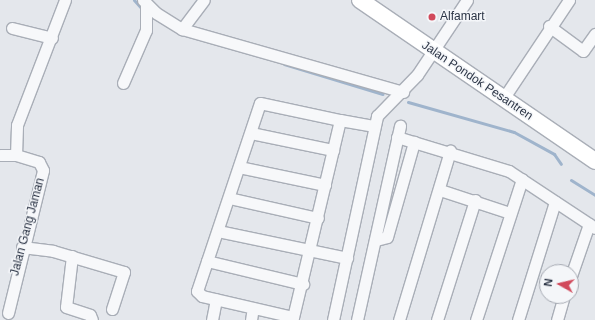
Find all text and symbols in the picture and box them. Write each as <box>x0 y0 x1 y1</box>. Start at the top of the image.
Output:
place label: Alfamart <box>440 10 485 24</box>
marker: Alfamart <box>427 12 437 22</box>
street label: Jalan Pondok Pesantren <box>419 38 535 124</box>
street label: Jalan Gang Jaman <box>8 176 48 278</box>
north arrow <box>539 264 579 304</box>
text: N <box>542 278 555 287</box>

